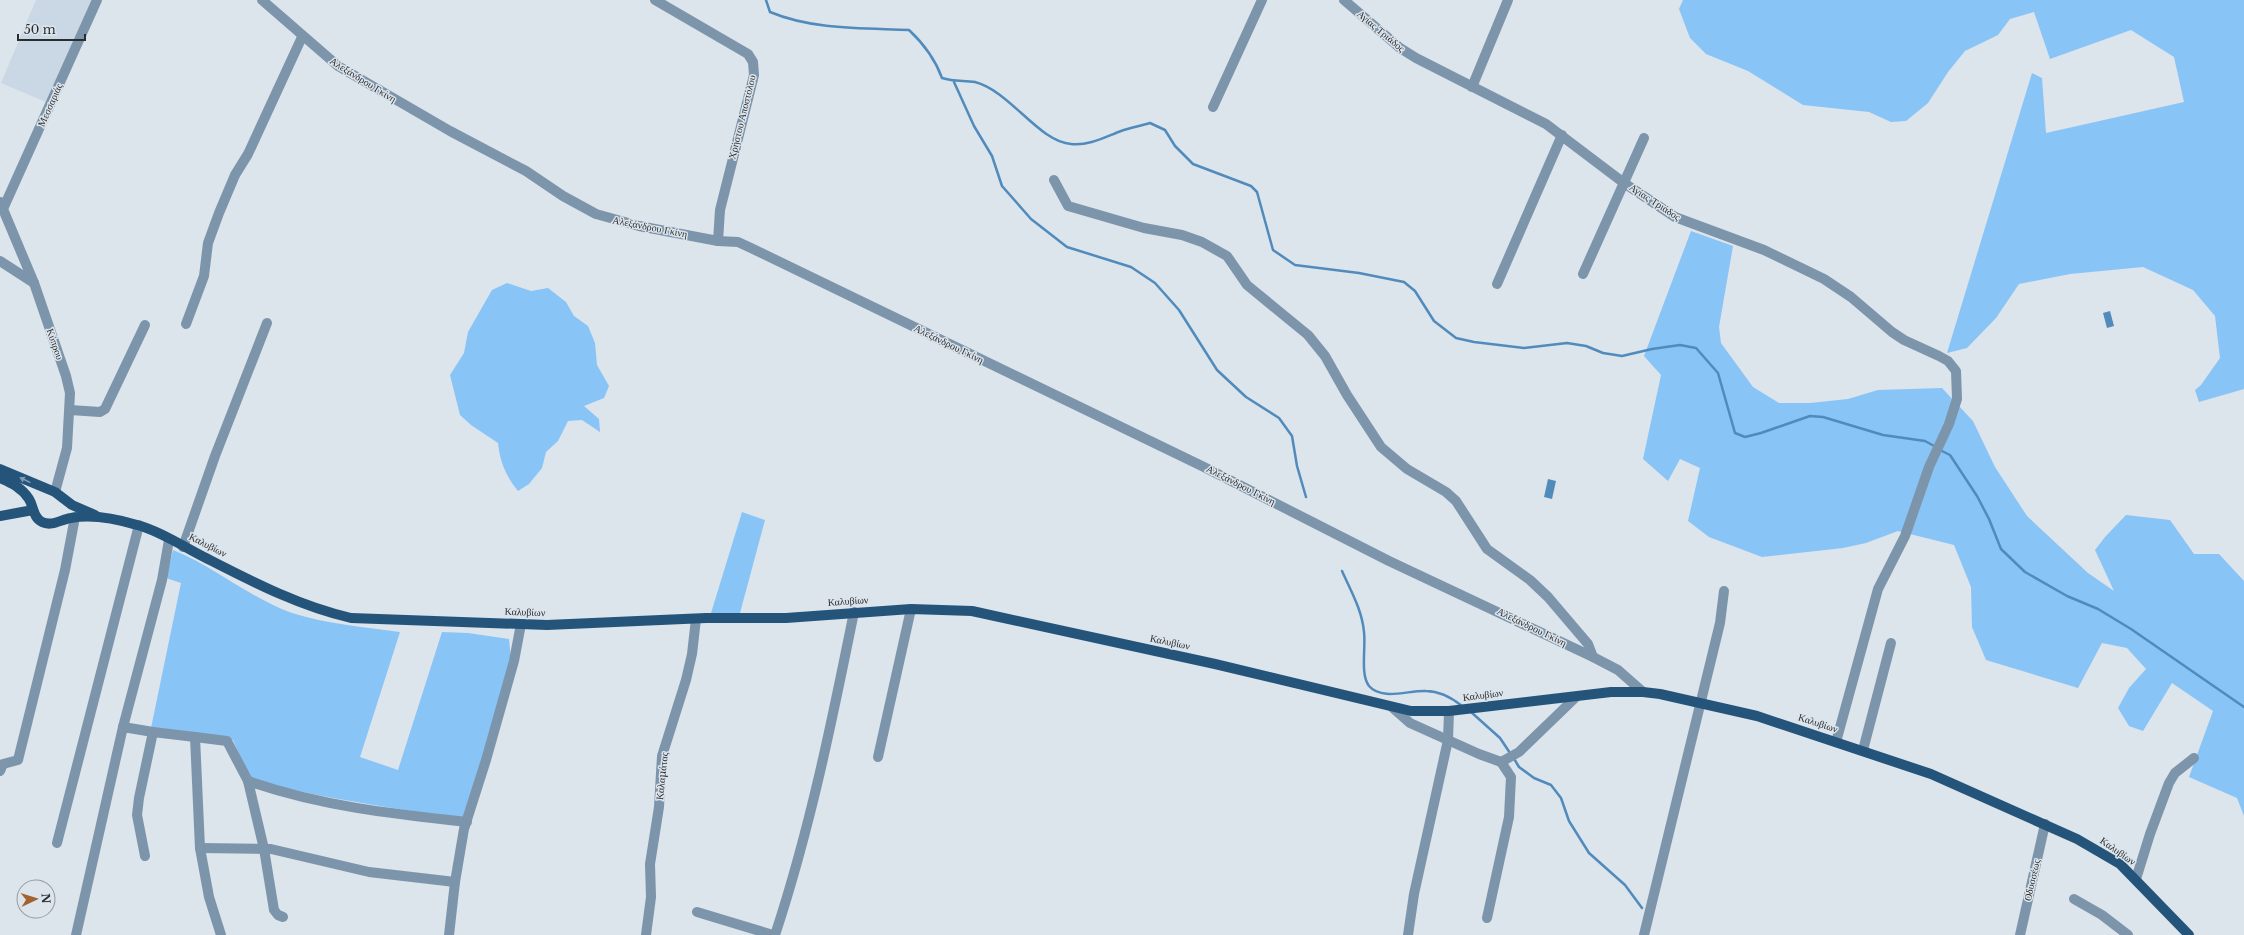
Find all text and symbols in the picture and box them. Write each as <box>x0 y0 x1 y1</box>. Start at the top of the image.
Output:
street label: Αγίας Τριάδος <box>1354 7 1408 55</box>
scale bar <box>18 16 85 42</box>
text: 50 m <box>24 22 56 37</box>
street label: Αλεξάνδρου Γκίνη <box>327 54 399 106</box>
street label: Χρήστου Αποστόλου <box>725 74 759 160</box>
street label: Μεσσαριάς <box>35 81 65 129</box>
street label: Αγίας Τριάδος <box>1627 181 1683 223</box>
street label: Αλεξάνδρου Γκίνη <box>612 213 688 241</box>
street label: Αλεξάνδρου Γκίνη <box>912 322 986 366</box>
street label: Κύπρου <box>44 327 66 361</box>
street label: Αλεξάνδρου Γκίνη <box>1204 462 1278 508</box>
one-way arrow <box>19 477 31 483</box>
street label: Καλυβίων <box>187 530 229 560</box>
street label: Καλυβίων <box>827 593 869 609</box>
street label: Καλυβίων <box>504 605 546 619</box>
street label: Αλεξάνδρου Γκίνη <box>1495 605 1569 649</box>
street label: Καλυβίων <box>1149 631 1192 653</box>
street label: Καλυβίων <box>1462 686 1504 704</box>
street label: Καλυβίων <box>1797 711 1840 736</box>
street label: Καλαμάτας <box>653 751 671 800</box>
street label: Καλυβίων <box>2098 834 2139 868</box>
street label: Οδυσσέως <box>2021 858 2043 902</box>
north arrow <box>16 879 56 919</box>
text: N <box>39 893 53 905</box>

